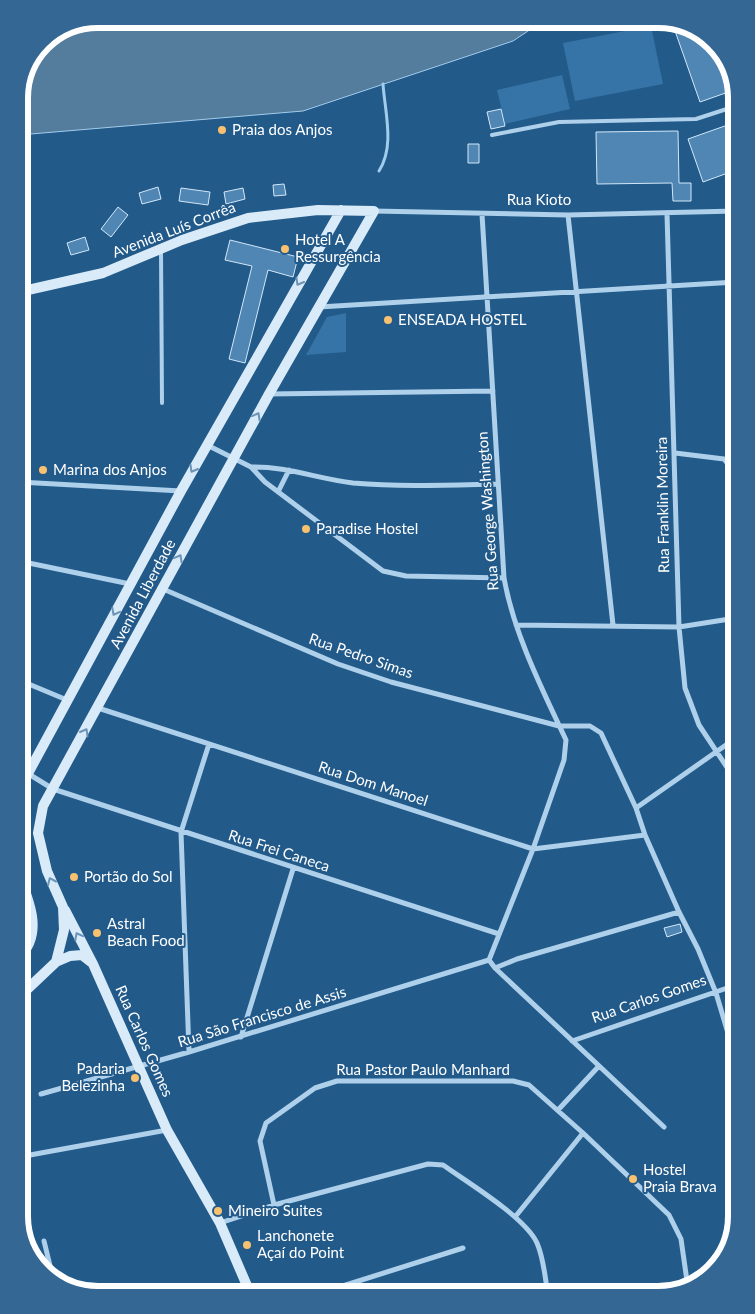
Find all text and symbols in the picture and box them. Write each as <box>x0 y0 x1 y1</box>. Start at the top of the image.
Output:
place label: Praia dos Anjos <box>232 120 332 138</box>
marker: Praia dos Anjos <box>216 124 228 136</box>
street label: Rua Kioto <box>507 190 571 208</box>
street label: Avenida Luís Corrêa <box>109 197 238 261</box>
place label: Hotel A Ressurgência <box>295 230 381 265</box>
marker: Hotel A Ressurgência <box>279 243 291 255</box>
one-way arrow <box>296 277 306 286</box>
place label: ENSEADA HOSTEL <box>398 310 527 328</box>
marker: ENSEADA HOSTEL <box>382 314 394 326</box>
one-way arrow <box>251 412 261 421</box>
street label: Rua George Washington <box>472 431 502 591</box>
street label: Rua Franklin Moreira <box>652 437 672 573</box>
place label: Marina dos Anjos <box>53 460 167 478</box>
marker: Marina dos Anjos <box>37 464 49 476</box>
one-way arrow <box>189 464 199 473</box>
place label: Paradise Hostel <box>316 519 418 537</box>
marker: Paradise Hostel <box>300 523 312 535</box>
street label: Avenida Liberdade <box>106 536 179 651</box>
one-way arrow <box>173 555 183 564</box>
one-way arrow <box>111 606 121 615</box>
street label: Rua Pedro Simas <box>307 629 416 681</box>
one-way arrow <box>78 728 88 737</box>
street label: Rua Dom Manoel <box>316 757 430 809</box>
street label: Rua Frei Caneca <box>226 825 332 875</box>
place label: Portão do Sol <box>84 867 173 885</box>
marker: Portão do Sol <box>68 871 80 883</box>
one-way arrow <box>47 877 58 886</box>
place label: Astral Beach Food <box>107 914 185 949</box>
marker: Astral Beach Food <box>91 927 103 939</box>
one-way arrow <box>74 932 84 941</box>
street label: Rua Carlos Gomes <box>589 970 708 1026</box>
street label: Rua Carlos Gomes <box>112 982 178 1099</box>
street label: Rua São Francisco de Assis <box>175 982 348 1050</box>
place label: Padaria Belezinha <box>61 1059 125 1094</box>
street label: Rua Pastor Paulo Manhard <box>336 1060 510 1078</box>
marker: Padaria Belezinha <box>129 1072 141 1084</box>
place label: Hostel Praia Brava <box>643 1160 717 1195</box>
marker: Hostel Praia Brava <box>627 1173 639 1185</box>
place label: Mineiro Suites <box>228 1201 323 1219</box>
marker: Mineiro Suites <box>212 1205 224 1217</box>
place label: Lanchonete Açaí do Point <box>257 1226 345 1261</box>
marker: Lanchonete Açaí do Point <box>241 1239 253 1251</box>

